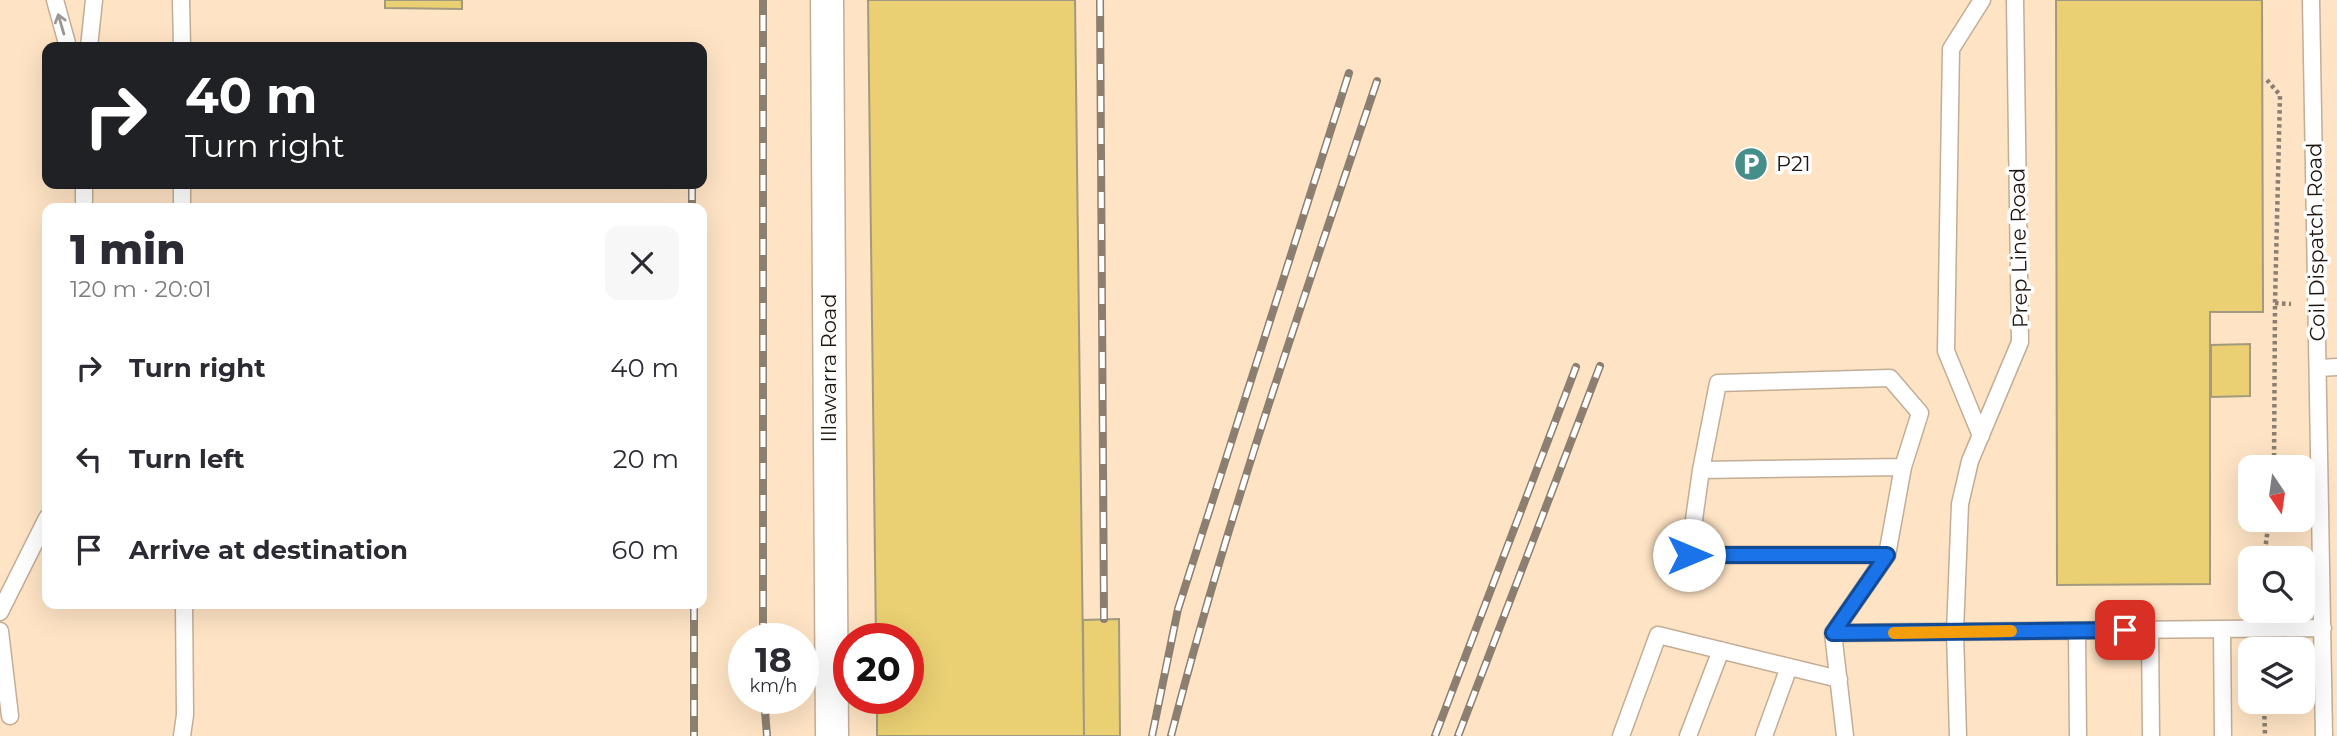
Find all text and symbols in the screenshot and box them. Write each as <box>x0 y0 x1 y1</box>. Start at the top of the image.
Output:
one-way arrow <box>54 13 67 35</box>
text: 40 m <box>185 66 317 125</box>
icon: right <box>70 70 161 161</box>
text: Turn right <box>185 126 345 165</box>
street label: Coil Dispatch Road <box>2301 143 2330 342</box>
parking icon: P21 <box>1732 145 1770 183</box>
place label: P21 <box>1776 151 1810 176</box>
street label: Prep Line Road <box>2005 168 2032 328</box>
text: 1 min <box>70 223 186 275</box>
button: close <box>605 226 679 300</box>
text: 120 m · 20:01 <box>70 275 211 303</box>
street label: Illawarra Road <box>816 294 841 442</box>
icon: right <box>70 349 108 387</box>
text: Turn right <box>129 352 265 384</box>
text: 40 m <box>610 352 679 384</box>
icon: left <box>70 440 108 478</box>
text: Turn left <box>129 443 245 475</box>
text: 20 m <box>613 443 679 475</box>
north arrow <box>2238 455 2315 532</box>
map controls <box>2238 455 2315 714</box>
position arrow <box>1652 518 1726 592</box>
icon: arrive <box>70 531 108 569</box>
text: Arrive at destination <box>129 534 408 566</box>
text: 60 m <box>612 534 679 566</box>
button: search <box>2238 546 2315 623</box>
pin <box>2095 600 2155 660</box>
icon: arrive <box>2106 611 2144 649</box>
speed limit sign: 20 <box>833 623 924 714</box>
button: layers <box>2238 637 2315 714</box>
text: 18 <box>755 638 792 681</box>
text: km/h <box>749 675 798 697</box>

